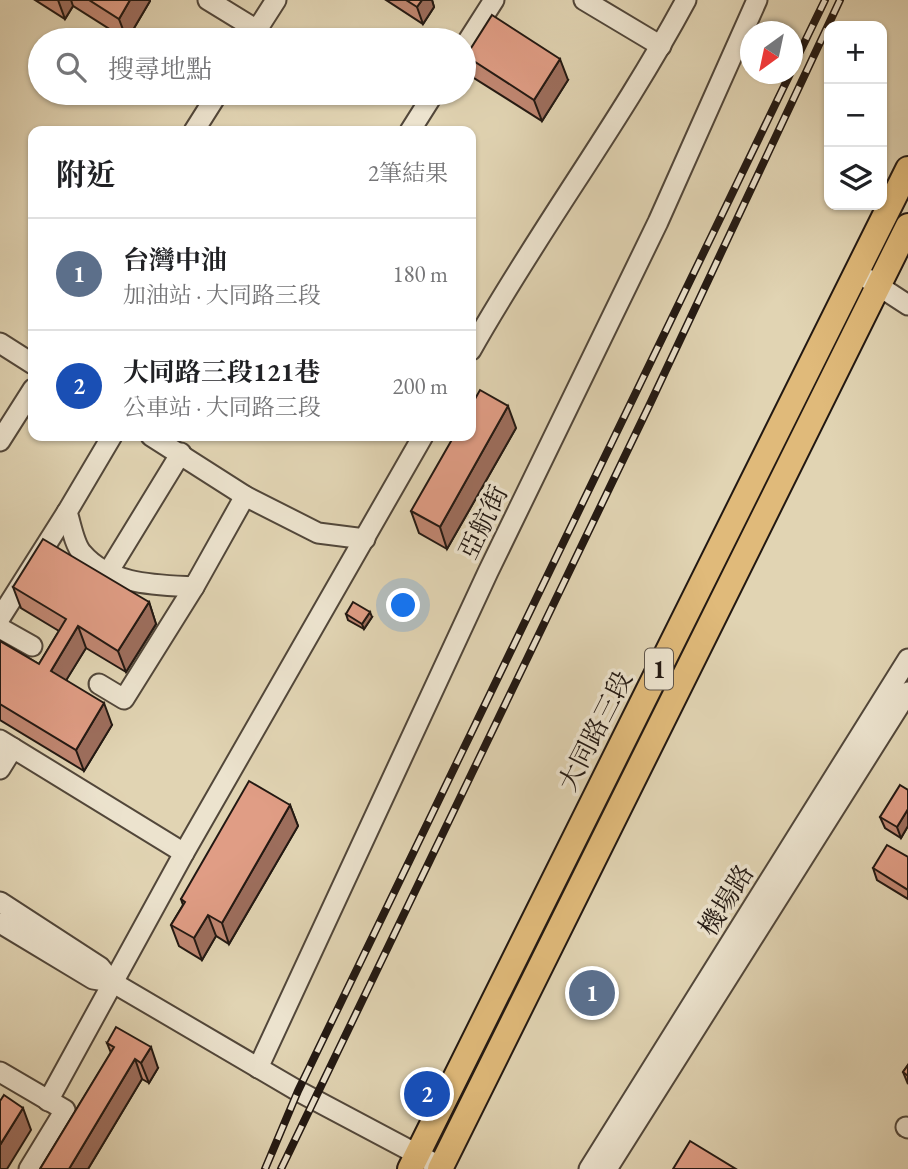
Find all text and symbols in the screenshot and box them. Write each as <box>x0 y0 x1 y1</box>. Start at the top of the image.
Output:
north arrow <box>740 21 803 84</box>
map controls <box>824 21 887 210</box>
button: + <box>824 21 887 84</box>
search box <box>28 28 476 105</box>
icon: search <box>52 48 90 86</box>
text: 搜尋地點 <box>108 52 212 86</box>
button: − <box>824 84 887 147</box>
button: layers <box>824 147 887 210</box>
text: 附近 <box>56 155 116 194</box>
text: 2筆結果 <box>368 158 448 188</box>
text: 台灣中油 <box>123 243 227 277</box>
text: 1 <box>73 259 85 289</box>
text: 180 m <box>392 259 448 289</box>
text: 加油站 · 大同路三段 <box>123 280 321 310</box>
text: 大同路三段121巷 <box>123 355 320 389</box>
text: 2 <box>73 371 85 401</box>
text: 200 m <box>392 371 448 401</box>
text: 公車站 · 大同路三段 <box>123 392 321 422</box>
street label: 亞航街 <box>451 479 515 565</box>
your location <box>386 588 420 622</box>
road number: 1 <box>645 648 673 690</box>
street label: 大同路三段 <box>550 665 640 797</box>
street label: 機場路 <box>691 858 761 942</box>
pin: 1 <box>569 967 615 1019</box>
pin: 2 <box>404 1068 450 1120</box>

